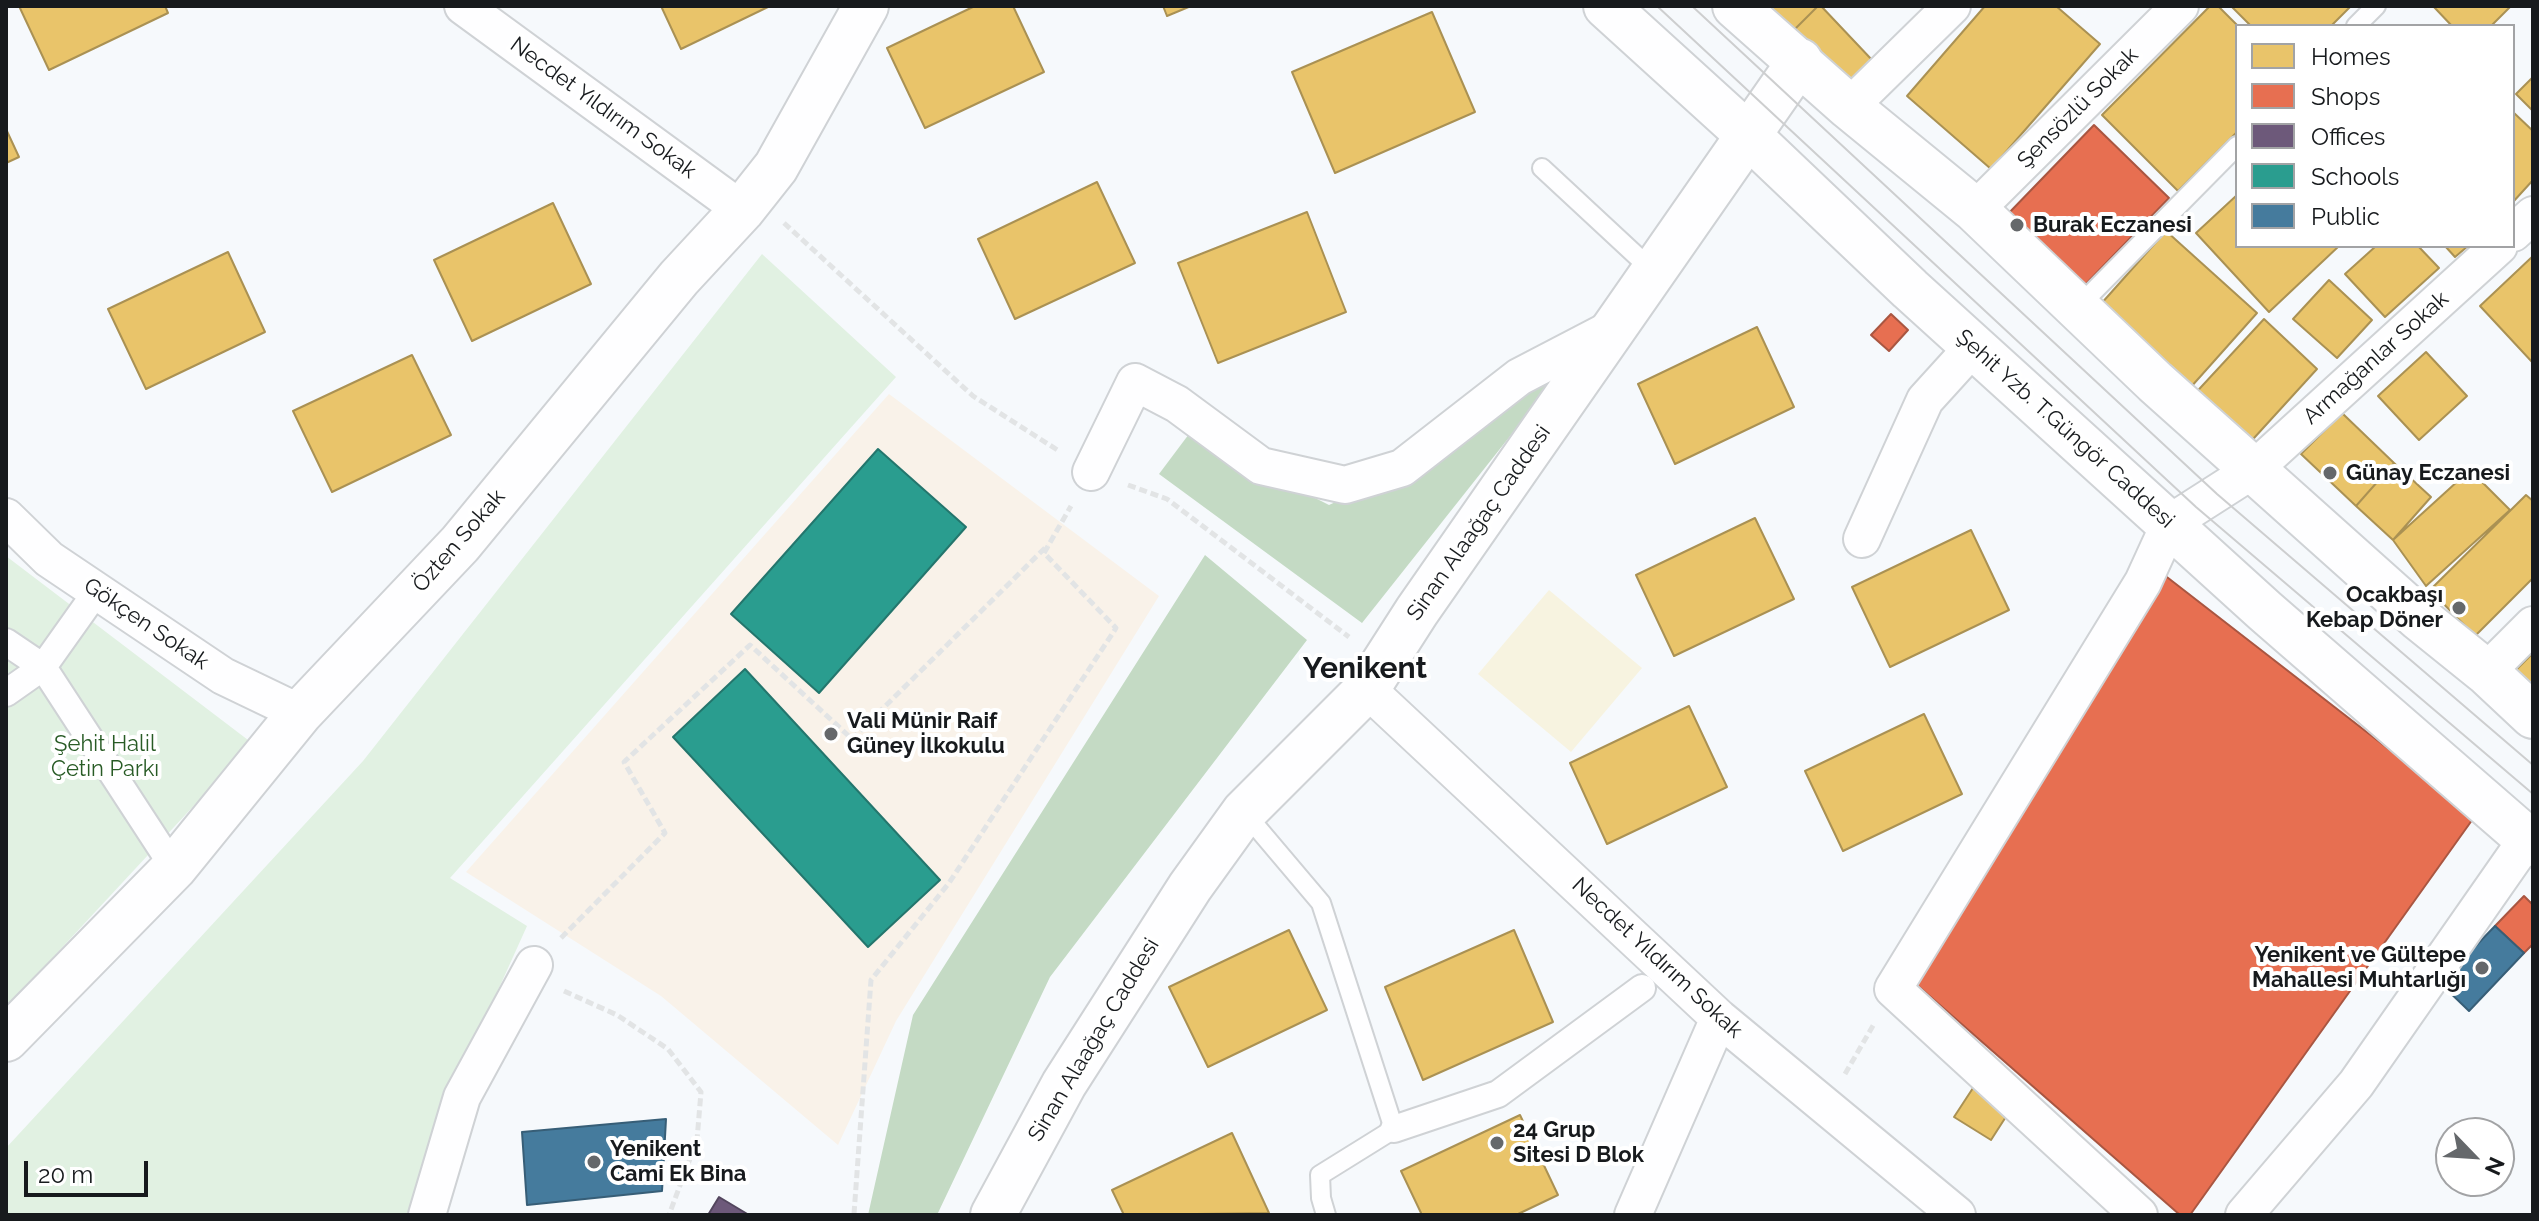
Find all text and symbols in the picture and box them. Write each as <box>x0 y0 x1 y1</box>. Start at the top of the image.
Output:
legend <box>2235 24 2515 248</box>
street label: Necdet Yıldırım Sokak <box>505 32 701 184</box>
street label: Şensözlü Sokak <box>2012 42 2144 174</box>
text: Homes <box>2311 42 2391 71</box>
text: Shops <box>2311 82 2380 111</box>
text: Offices <box>2311 122 2385 151</box>
text: Schools <box>2311 162 2399 191</box>
text: Public <box>2311 202 2380 231</box>
place label: Burak Eczanesi <box>2033 212 2192 238</box>
marker: Burak Eczanesi <box>2008 216 2026 234</box>
street label: Armağanlar Sokak <box>2298 286 2454 430</box>
street label: Şehit Yzb. T.Güngör Caddesi <box>1950 324 2180 534</box>
street label: Sinan Alaağaç Caddesi <box>1402 420 1556 626</box>
place label: Günay Eczanesi <box>2346 460 2510 486</box>
marker: Günay Eczanesi <box>2321 464 2339 482</box>
street label: Özten Sokak <box>407 484 511 598</box>
street label: Gökçen Sokak <box>79 573 213 675</box>
place label: Ocakbaşı Kebap Döner <box>2306 582 2443 634</box>
marker: Ocakbaşı Kebap Döner <box>2450 599 2468 617</box>
district label: Yenikent <box>1303 651 1427 687</box>
place label: Vali Münir Raif Güney İlkokulu <box>847 708 1005 760</box>
marker: Vali Münir Raif Güney İlkokulu <box>822 725 840 743</box>
park label: Şehit Halil Çetin Parkı <box>51 731 159 782</box>
street label: Necdet Yıldırım Sokak <box>1566 872 1748 1044</box>
street label: Sinan Alaağaç Caddesi <box>1023 934 1165 1146</box>
place label: Yenikent ve Gültepe Mahallesi Muhtarlığı <box>2252 942 2466 994</box>
marker: Yenikent ve Gültepe Mahallesi Muhtarlığı <box>2473 959 2491 977</box>
place label: 24 Grup Sitesi D Blok <box>1513 1117 1644 1168</box>
north arrow <box>2435 1117 2515 1197</box>
marker: 24 Grup Sitesi D Blok <box>1488 1134 1506 1152</box>
place label: Yenikent Cami Ek Bina <box>610 1136 746 1188</box>
scale bar <box>28 1145 152 1195</box>
marker: Yenikent Cami Ek Bina <box>585 1153 603 1171</box>
text: N <box>2480 1153 2510 1179</box>
text: 20 m <box>38 1160 93 1189</box>

